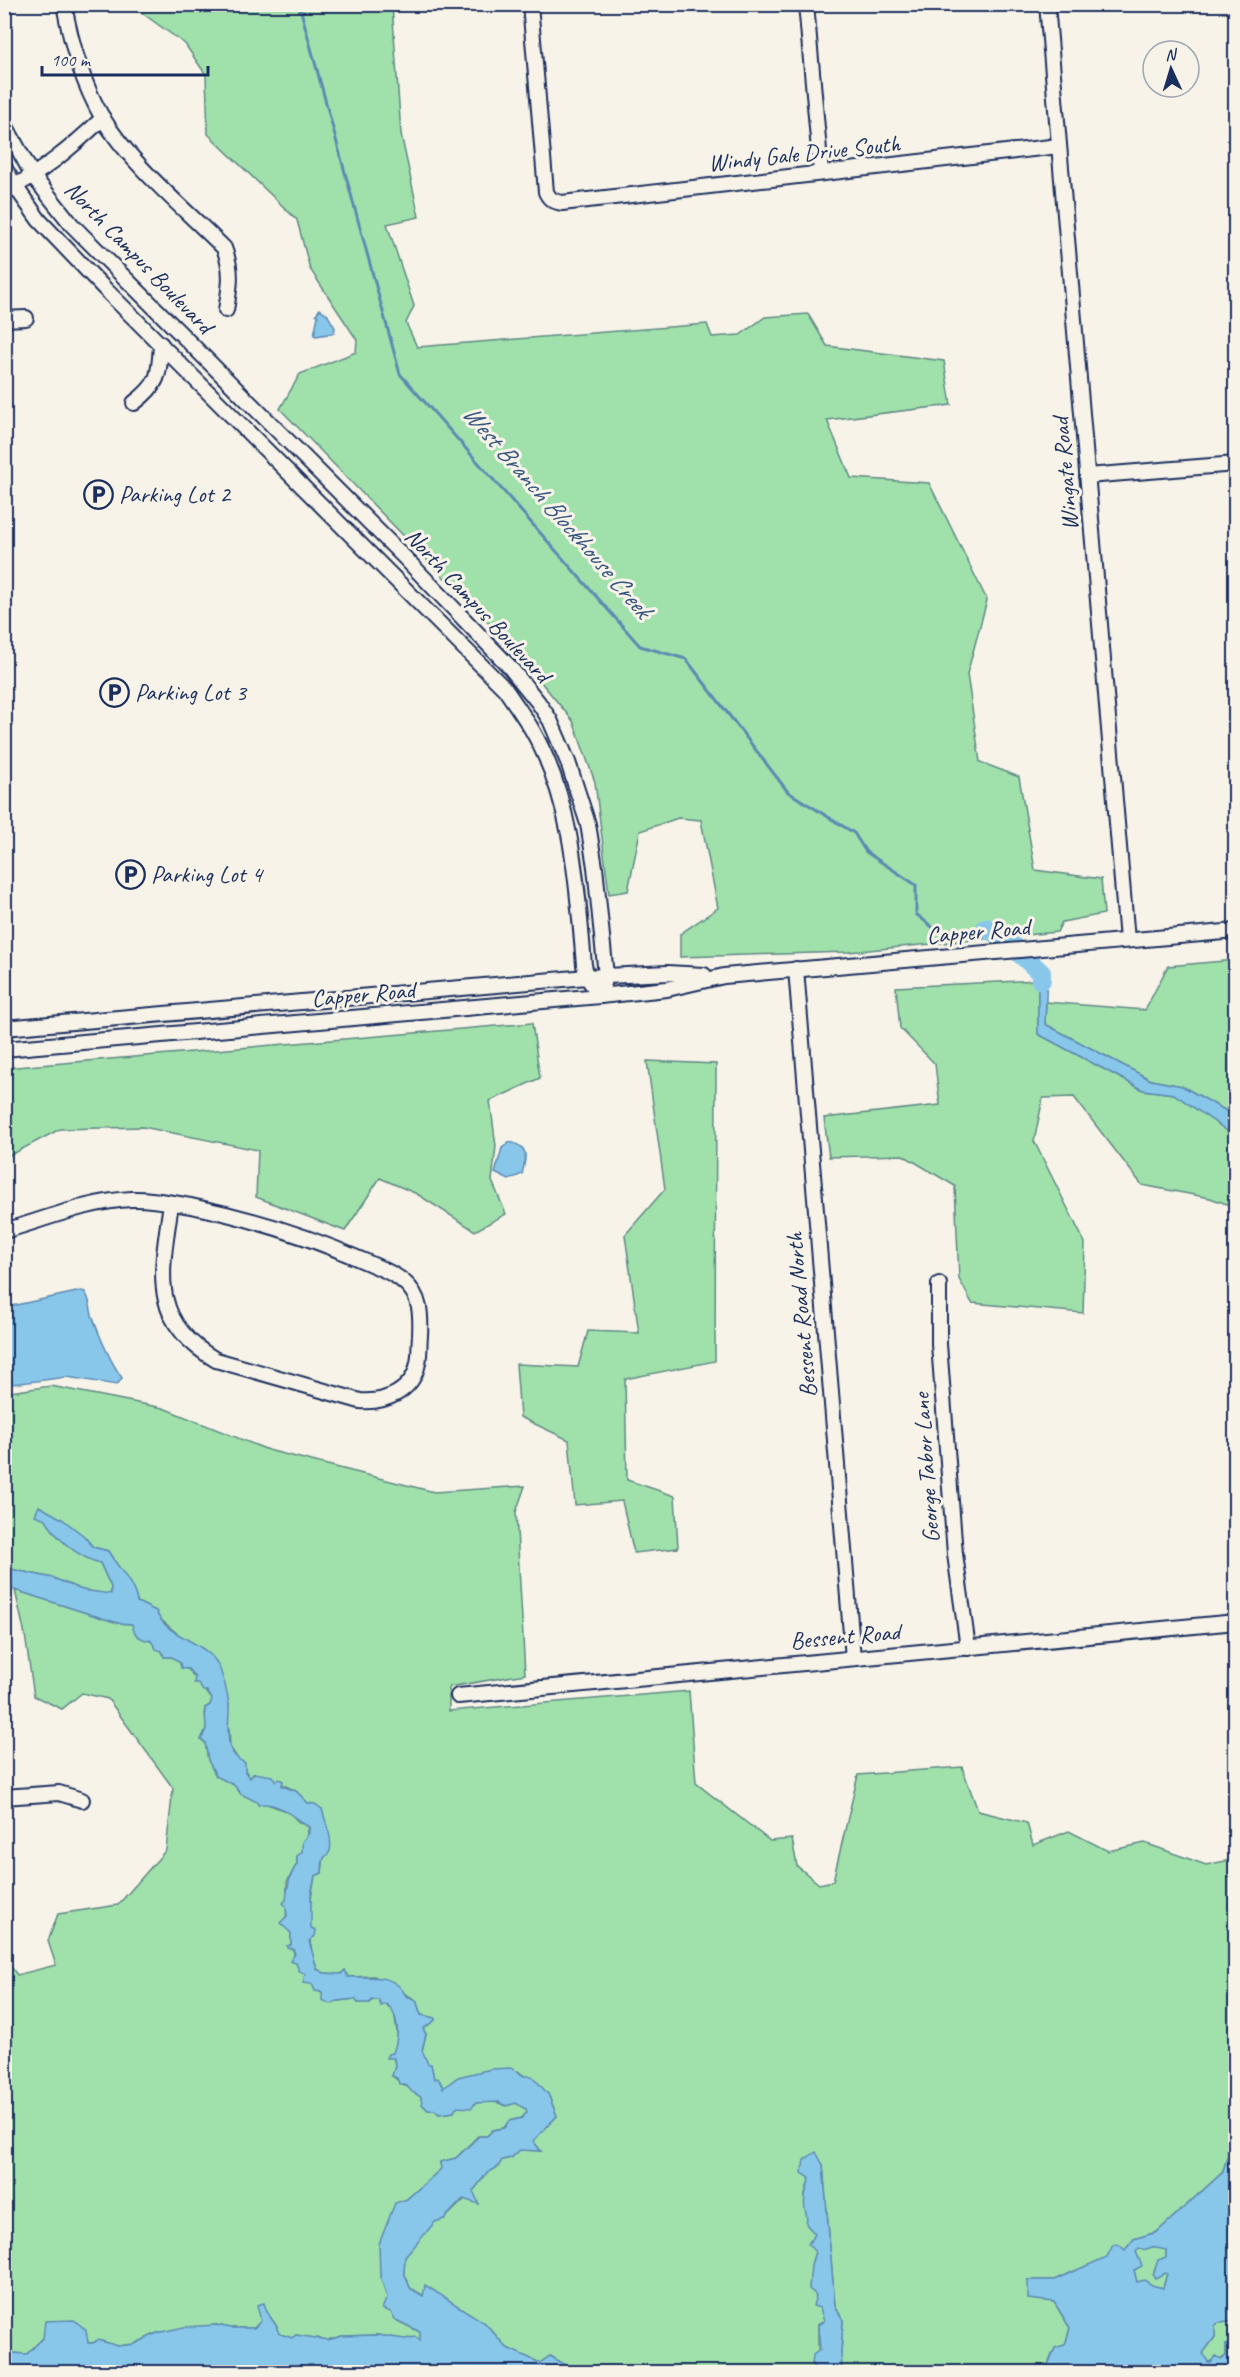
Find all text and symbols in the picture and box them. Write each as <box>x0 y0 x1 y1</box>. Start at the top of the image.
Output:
scale bar <box>42 39 208 77</box>
north arrow <box>1141 39 1201 99</box>
text: N <box>1164 44 1179 65</box>
text: 100 m <box>51 49 92 71</box>
street label: Windy Gale Drive South <box>707 128 902 178</box>
street label: North Campus Boulevard <box>58 174 222 342</box>
water label: West Branch Blockhouse Creek <box>455 398 662 628</box>
street label: Wingate Road <box>1045 413 1085 532</box>
parking icon: Parking Lot 2 <box>82 478 114 510</box>
place label: Parking Lot 2 <box>119 479 232 509</box>
street label: North Campus Boulevard <box>399 521 560 691</box>
parking icon: Parking Lot 3 <box>98 676 130 708</box>
place label: Parking Lot 3 <box>135 677 248 707</box>
parking icon: Parking Lot 4 <box>114 858 146 890</box>
place label: Parking Lot 4 <box>151 859 264 889</box>
street label: Capper Road <box>925 911 1034 950</box>
street label: Capper Road <box>310 974 419 1013</box>
street label: Bessent Road North <box>779 1230 823 1399</box>
street label: George Tabor Lane <box>906 1390 946 1544</box>
street label: Bessent Road <box>789 1616 905 1656</box>

